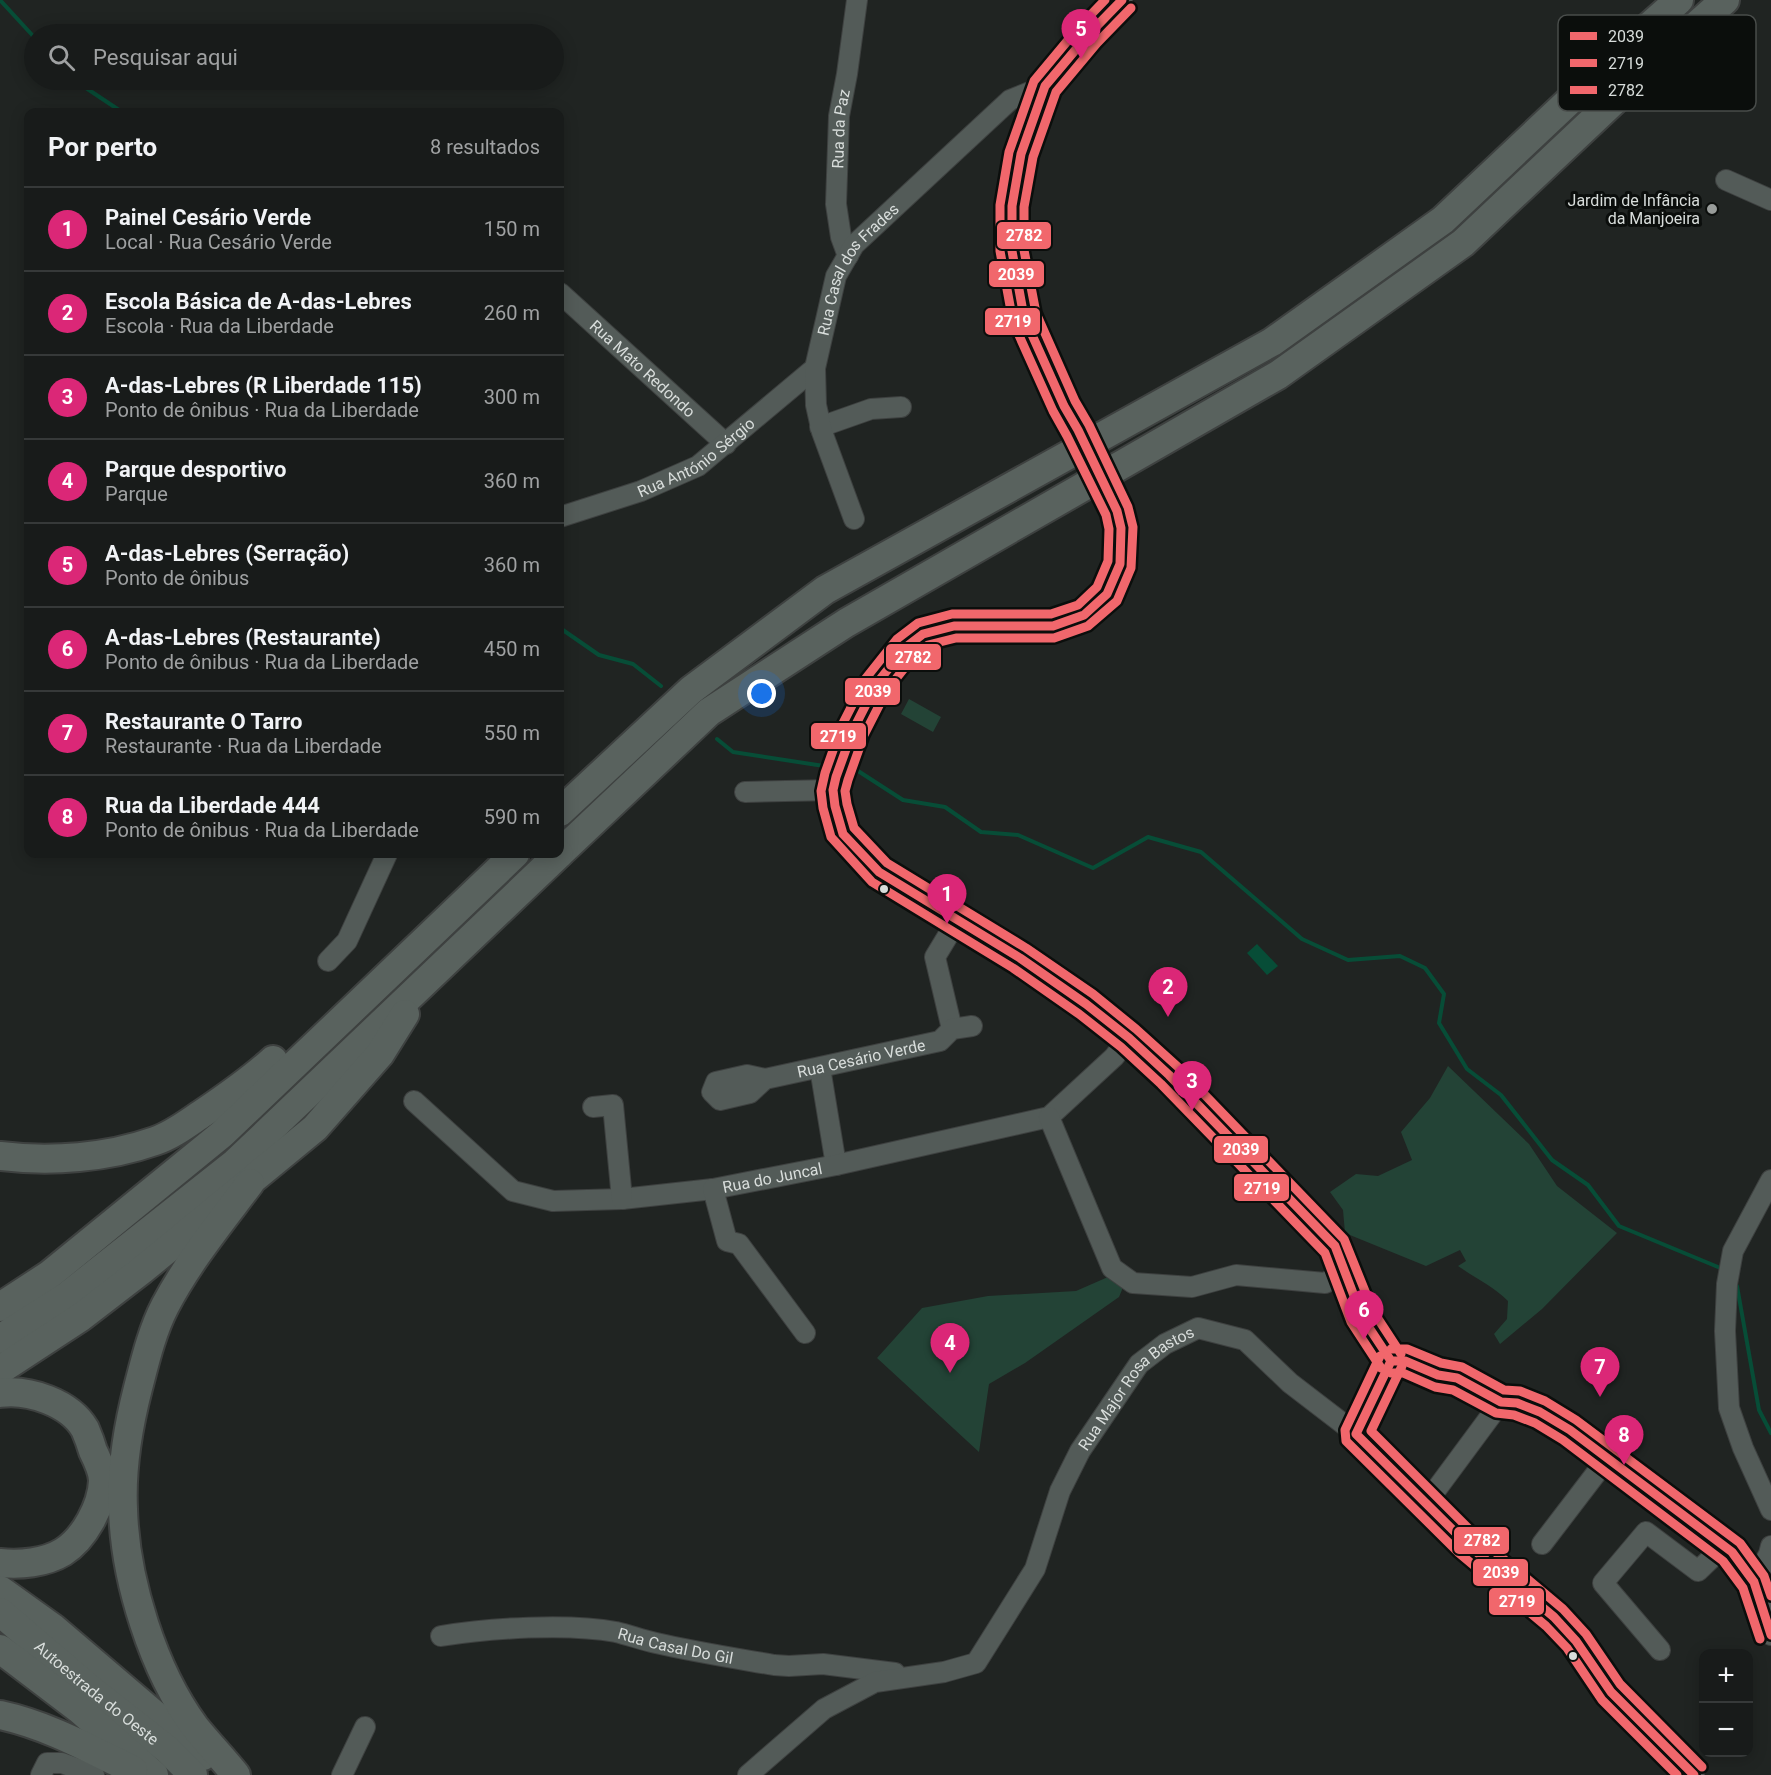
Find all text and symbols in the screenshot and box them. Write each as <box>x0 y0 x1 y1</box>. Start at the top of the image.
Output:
pin: 5 <box>1062 10 1100 59</box>
legend <box>1558 15 1756 111</box>
search box <box>24 24 564 90</box>
text: 2039 <box>1608 27 1644 46</box>
icon: search <box>45 41 78 74</box>
text: Pesquisar aqui <box>93 45 238 70</box>
text: 2719 <box>1608 54 1644 73</box>
text: 2782 <box>1608 81 1644 100</box>
street label: Rua da Paz <box>828 88 854 169</box>
text: Por perto <box>48 132 157 162</box>
text: 8 resultados <box>430 135 540 159</box>
place label: Jardim de Infância da Manjoeira <box>1568 191 1700 228</box>
street label: Rua Casal dos Frades <box>814 199 903 337</box>
marker: Jardim de Infância da Manjoeira <box>1705 202 1719 216</box>
text: Painel Cesário Verde <box>105 205 311 230</box>
text: 1 <box>62 217 73 241</box>
text: 150 m <box>484 217 540 241</box>
line badge: 2782 <box>996 221 1052 250</box>
text: 2782 <box>1006 226 1042 245</box>
text: Local · Rua Cesário Verde <box>105 230 332 254</box>
line badge: 2039 <box>988 260 1045 288</box>
text: 2039 <box>998 265 1034 284</box>
text: Escola Básica de A-das-Lebres <box>105 289 412 314</box>
text: 2 <box>62 301 73 325</box>
text: 260 m <box>484 301 540 325</box>
line badge: 2719 <box>984 307 1041 336</box>
text: 2719 <box>995 312 1031 331</box>
text: Escola · Rua da Liberdade <box>105 314 334 338</box>
street label: Rua Mato Redondo <box>586 316 699 421</box>
text: A-das-Lebres (R Liberdade 115) <box>105 373 422 398</box>
text: 3 <box>62 385 73 409</box>
text: 300 m <box>484 385 540 409</box>
text: Ponto de ônibus · Rua da Liberdade <box>105 398 419 422</box>
street label: Rua António Sérgio <box>635 414 759 501</box>
text: Parque desportivo <box>105 457 286 482</box>
text: 4 <box>62 469 73 493</box>
text: 360 m <box>484 469 540 493</box>
text: Parque <box>105 482 168 506</box>
text: A-das-Lebres (Serração) <box>105 541 349 566</box>
text: 5 <box>62 553 73 577</box>
text: 360 m <box>484 553 540 577</box>
text: Ponto de ônibus <box>105 566 249 590</box>
text: A-das-Lebres (Restaurante) <box>105 625 381 650</box>
text: 6 <box>62 637 73 661</box>
text: 450 m <box>484 637 540 661</box>
line badge: 2782 <box>885 643 942 671</box>
text: 2782 <box>895 648 931 667</box>
text: Ponto de ônibus · Rua da Liberdade <box>105 650 419 674</box>
line badge: 2039 <box>844 677 901 706</box>
your location <box>747 679 776 708</box>
text: 2039 <box>855 682 891 701</box>
text: Restaurante O Tarro <box>105 709 302 734</box>
text: 7 <box>62 721 73 745</box>
text: 550 m <box>484 721 540 745</box>
line badge: 2719 <box>810 722 867 750</box>
text: 2719 <box>820 727 856 746</box>
text: Restaurante · Rua da Liberdade <box>105 734 382 758</box>
text: Rua da Liberdade 444 <box>105 793 320 818</box>
text: 8 <box>62 805 73 829</box>
text: 590 m <box>484 805 540 829</box>
text: Ponto de ônibus · Rua da Liberdade <box>105 818 419 842</box>
pin: 1 <box>928 874 966 924</box>
unlabelled marker <box>878 883 890 895</box>
pin: 2 <box>1148 968 1188 1017</box>
street label: Rua Cesário Verde <box>795 1035 927 1082</box>
pin: 3 <box>1172 1062 1212 1111</box>
line badge: 2039 <box>1213 1135 1269 1164</box>
text: 2039 <box>1223 1140 1259 1159</box>
street label: Rua do Juncal <box>721 1159 824 1197</box>
line badge: 2719 <box>1233 1173 1290 1202</box>
text: 2719 <box>1244 1179 1280 1198</box>
pin: 6 <box>1344 1290 1384 1340</box>
street label: Rua Major Rosa Bastos <box>1074 1322 1197 1454</box>
pin: 4 <box>930 1324 970 1373</box>
pin: 7 <box>1580 1348 1620 1397</box>
pin: 8 <box>1604 1416 1644 1465</box>
line badge: 2782 <box>1453 1526 1510 1555</box>
text: 2782 <box>1464 1531 1500 1550</box>
line badge: 2039 <box>1472 1558 1529 1587</box>
text: 2039 <box>1483 1563 1519 1582</box>
line badge: 2719 <box>1488 1587 1545 1616</box>
text: 2719 <box>1499 1592 1535 1611</box>
street label: Rua Casal Do Gil <box>616 1624 735 1668</box>
street label: Autoestrada do Oeste <box>31 1637 162 1749</box>
map controls <box>1699 1649 1753 1757</box>
button: + <box>1699 1649 1753 1703</box>
unlabelled marker <box>1567 1650 1579 1662</box>
button: − <box>1699 1703 1753 1757</box>

